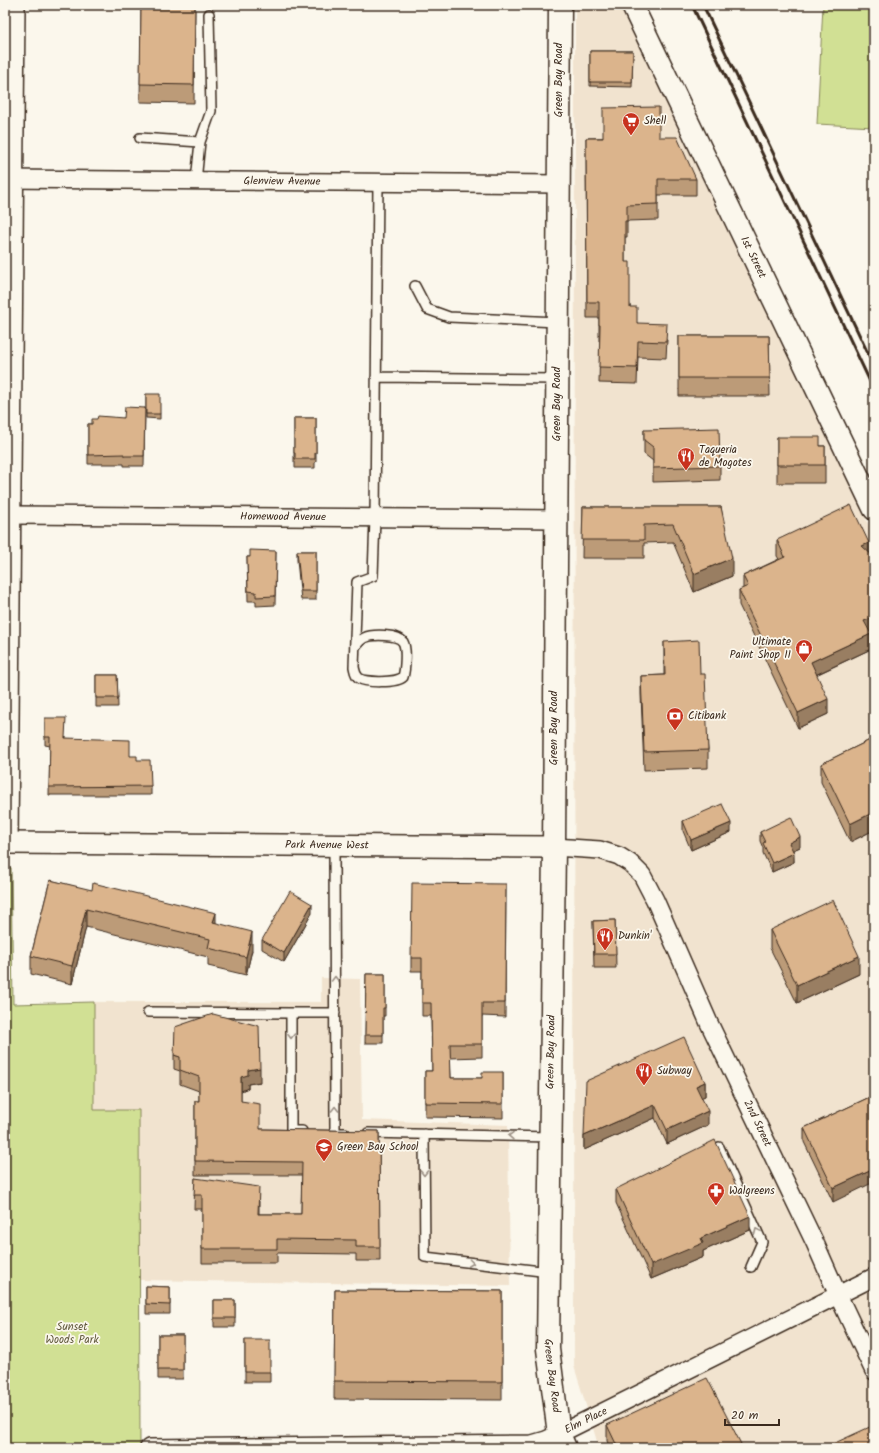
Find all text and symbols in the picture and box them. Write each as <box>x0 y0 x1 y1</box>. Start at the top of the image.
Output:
street label: Green Bay Road <box>550 42 568 117</box>
supermarket icon: Shell <box>621 111 641 136</box>
place label: Shell <box>644 112 666 130</box>
street label: Glenview Avenue <box>244 172 320 191</box>
street label: 1st Street <box>735 233 771 282</box>
street label: Green Bay Road <box>548 366 566 441</box>
place label: Taqueria de Mogotes <box>699 441 752 472</box>
restaurant icon: Taqueria de Mogotes <box>676 446 696 471</box>
street label: Homewood Avenue <box>240 508 326 526</box>
place label: Ultimate Paint Shop II <box>730 633 791 664</box>
shop icon: Ultimate Paint Shop II <box>794 638 814 663</box>
street label: Green Bay Road <box>545 690 563 765</box>
bank icon: Citibank <box>665 706 685 731</box>
place label: Citibank <box>688 707 727 725</box>
street label: Park Avenue West <box>285 836 370 855</box>
restaurant icon: Dunkin' <box>595 926 615 951</box>
place label: Dunkin' <box>618 927 652 945</box>
one-way arrow <box>331 976 339 982</box>
street label: Green Bay Road <box>541 1014 561 1089</box>
one-way arrow <box>287 1033 295 1039</box>
restaurant icon: Subway <box>634 1061 654 1086</box>
place label: Subway <box>657 1062 692 1080</box>
street label: 2nd Street <box>738 1097 777 1151</box>
one-way arrow <box>331 1106 339 1112</box>
one-way arrow <box>508 1132 514 1140</box>
school or university icon: Green Bay School <box>314 1137 334 1162</box>
place label: Green Bay School <box>337 1138 419 1156</box>
one-way arrow <box>420 1170 428 1176</box>
pharmacy icon: Walgreens <box>706 1181 726 1206</box>
place label: Walgreens <box>729 1182 775 1200</box>
one-way arrow <box>754 1228 762 1236</box>
one-way arrow <box>468 1258 474 1267</box>
park label: Sunset Woods Park <box>45 1318 99 1349</box>
street label: Green Bay Road <box>539 1339 565 1414</box>
scale bar <box>725 1401 779 1427</box>
street label: Elm Place <box>561 1402 611 1439</box>
text: 20 m <box>731 1406 759 1425</box>

